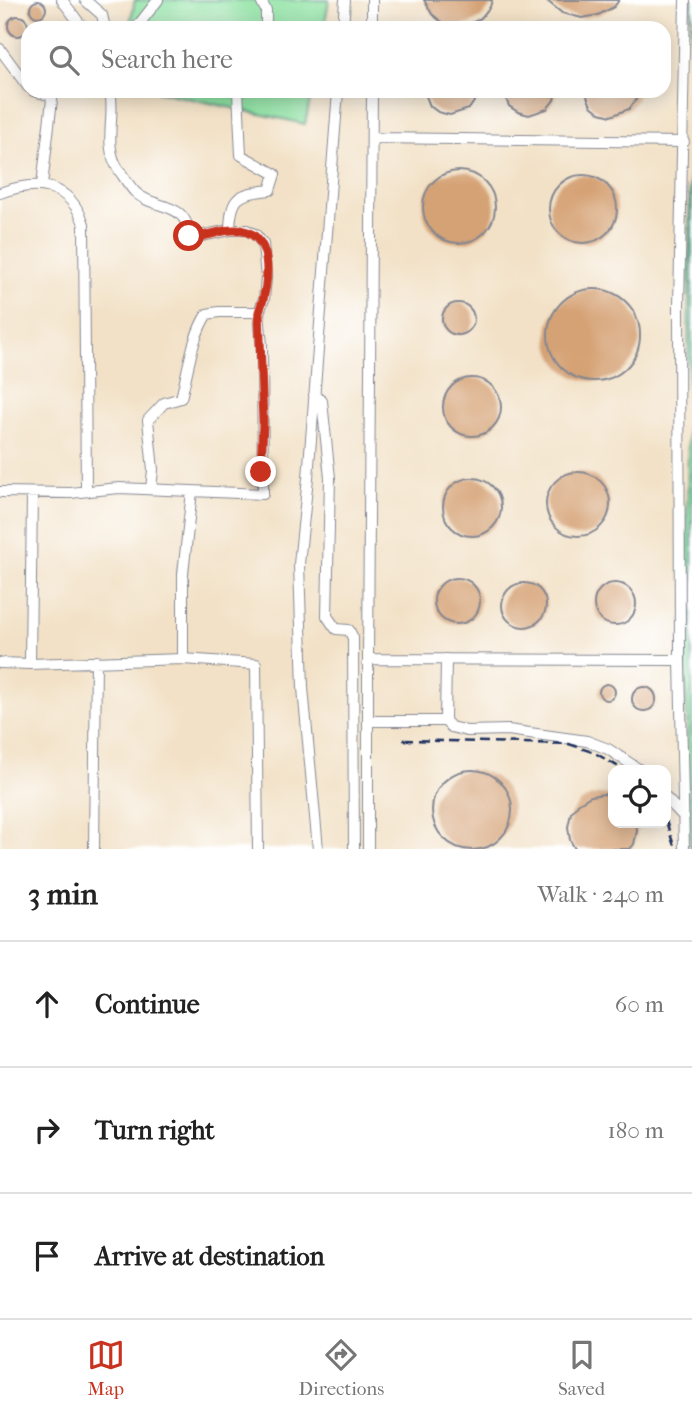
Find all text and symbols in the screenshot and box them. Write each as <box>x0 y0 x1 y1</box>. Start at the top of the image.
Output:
search box <box>21 21 671 98</box>
icon: search <box>45 41 83 79</box>
text: Search here <box>101 44 233 75</box>
route start <box>173 220 204 251</box>
route end <box>245 456 276 487</box>
map controls <box>608 765 671 828</box>
button: locate <box>608 765 671 828</box>
text: 3 min <box>28 877 98 912</box>
text: Walk · 240 m <box>537 881 664 908</box>
icon: ahead <box>28 985 66 1023</box>
text: Continue <box>95 989 200 1020</box>
text: 60 m <box>615 991 664 1018</box>
icon: right <box>28 1111 66 1149</box>
text: Turn right <box>95 1115 215 1146</box>
text: 180 m <box>607 1117 664 1144</box>
icon: arrive <box>28 1237 66 1275</box>
text: Arrive at destination <box>95 1241 325 1272</box>
tab: Map <box>87 1336 125 1400</box>
tab: Directions <box>299 1336 384 1400</box>
tab: Saved <box>558 1336 605 1400</box>

